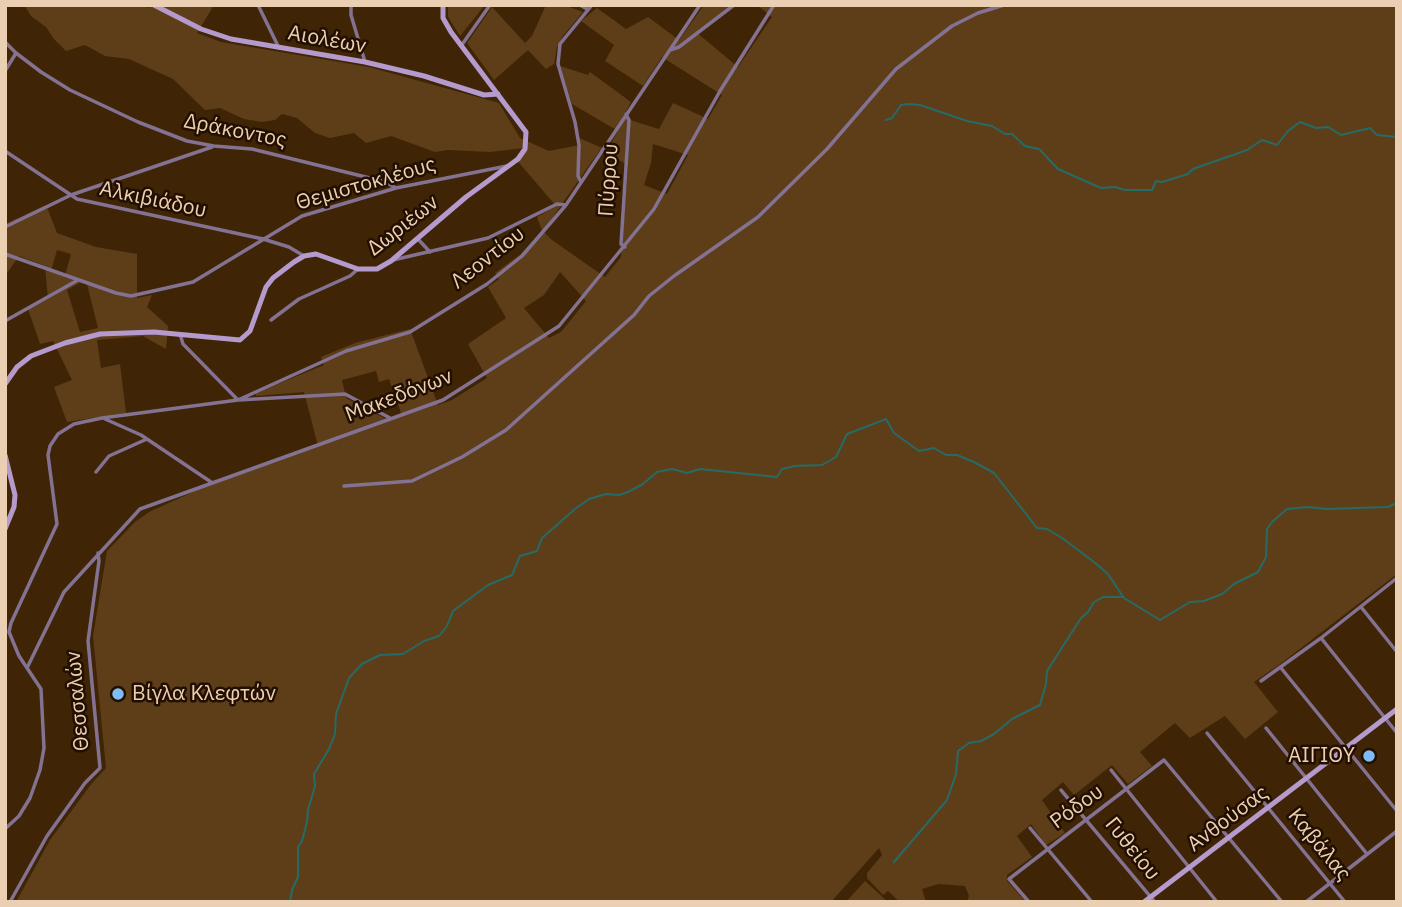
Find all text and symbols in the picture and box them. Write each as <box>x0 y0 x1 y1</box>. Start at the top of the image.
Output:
street label: Αιολέων <box>286 21 368 59</box>
street label: Δράκοντος <box>182 109 288 153</box>
street label: Πύρρου <box>594 143 624 217</box>
street label: Θεμιστοκλέους <box>293 152 439 216</box>
street label: Αλκιβιάδου <box>97 176 209 224</box>
street label: Δωριέων <box>362 190 444 262</box>
street label: Λεοντίου <box>446 221 530 295</box>
street label: Μακεδόνων <box>342 364 456 428</box>
street label: Θεσσαλών <box>61 650 95 752</box>
place label: Βίγλα Κλεφτών <box>132 681 276 707</box>
marker: Βίγλα Κλεφτών <box>110 686 126 702</box>
place label: ΑΙΓΙΟΥ <box>1288 743 1355 769</box>
marker: ΑΙΓΙΟΥ <box>1361 748 1377 764</box>
street label: Ρόδου <box>1046 779 1108 835</box>
street label: Ανθούσας <box>1183 780 1273 858</box>
street label: Καβάλας <box>1282 804 1356 886</box>
street label: Γυθείου <box>1099 812 1165 886</box>

